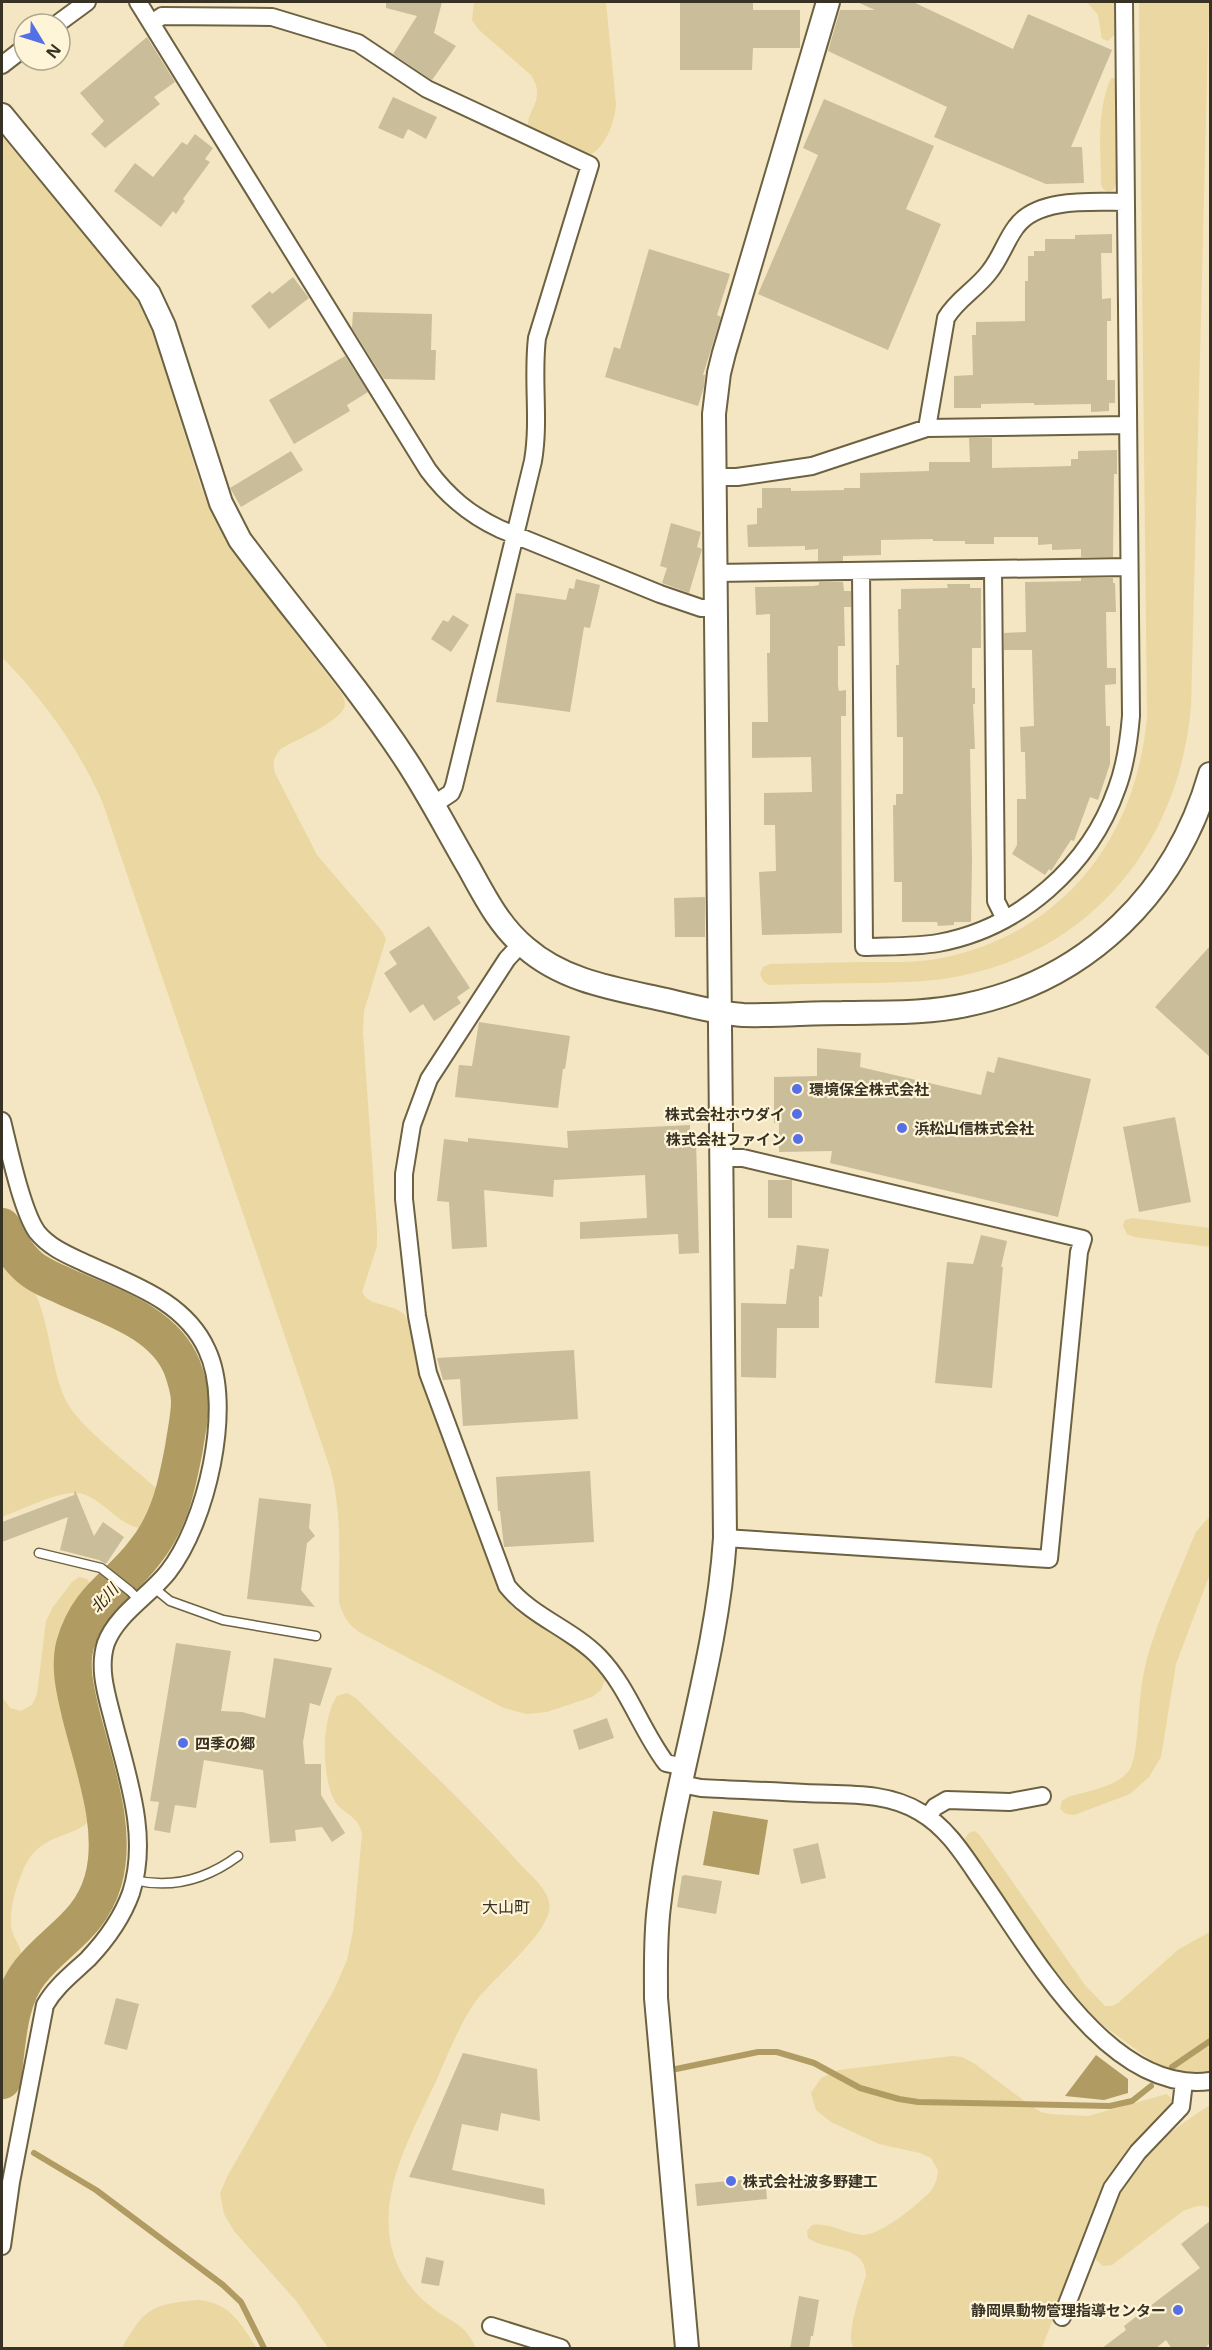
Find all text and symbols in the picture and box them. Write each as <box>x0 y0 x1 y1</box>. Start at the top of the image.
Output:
north arrow <box>12 12 72 72</box>
text: N <box>41 39 66 63</box>
place label: 環境保全株式会社 <box>809 1079 929 1099</box>
marker: 環境保全株式会社 <box>790 1082 804 1096</box>
place label: 株式会社ホウダイ <box>665 1104 785 1124</box>
marker: 株式会社ホウダイ <box>790 1107 804 1121</box>
place label: 浜松山信株式会社 <box>914 1118 1034 1138</box>
marker: 浜松山信株式会社 <box>895 1121 909 1135</box>
place label: 株式会社ファイン <box>666 1129 786 1149</box>
marker: 株式会社ファイン <box>791 1132 805 1146</box>
water label: 北川 <box>85 1577 124 1617</box>
place label: 四季の郷 <box>195 1733 255 1753</box>
marker: 四季の郷 <box>176 1736 190 1750</box>
district label: 大山町 <box>482 1896 530 1918</box>
place label: 株式会社波多野建工 <box>743 2171 878 2191</box>
marker: 株式会社波多野建工 <box>724 2174 738 2188</box>
place label: 静岡県動物管理指導センター <box>971 2300 1166 2320</box>
marker: 静岡県動物管理指導センター <box>1171 2303 1185 2317</box>

